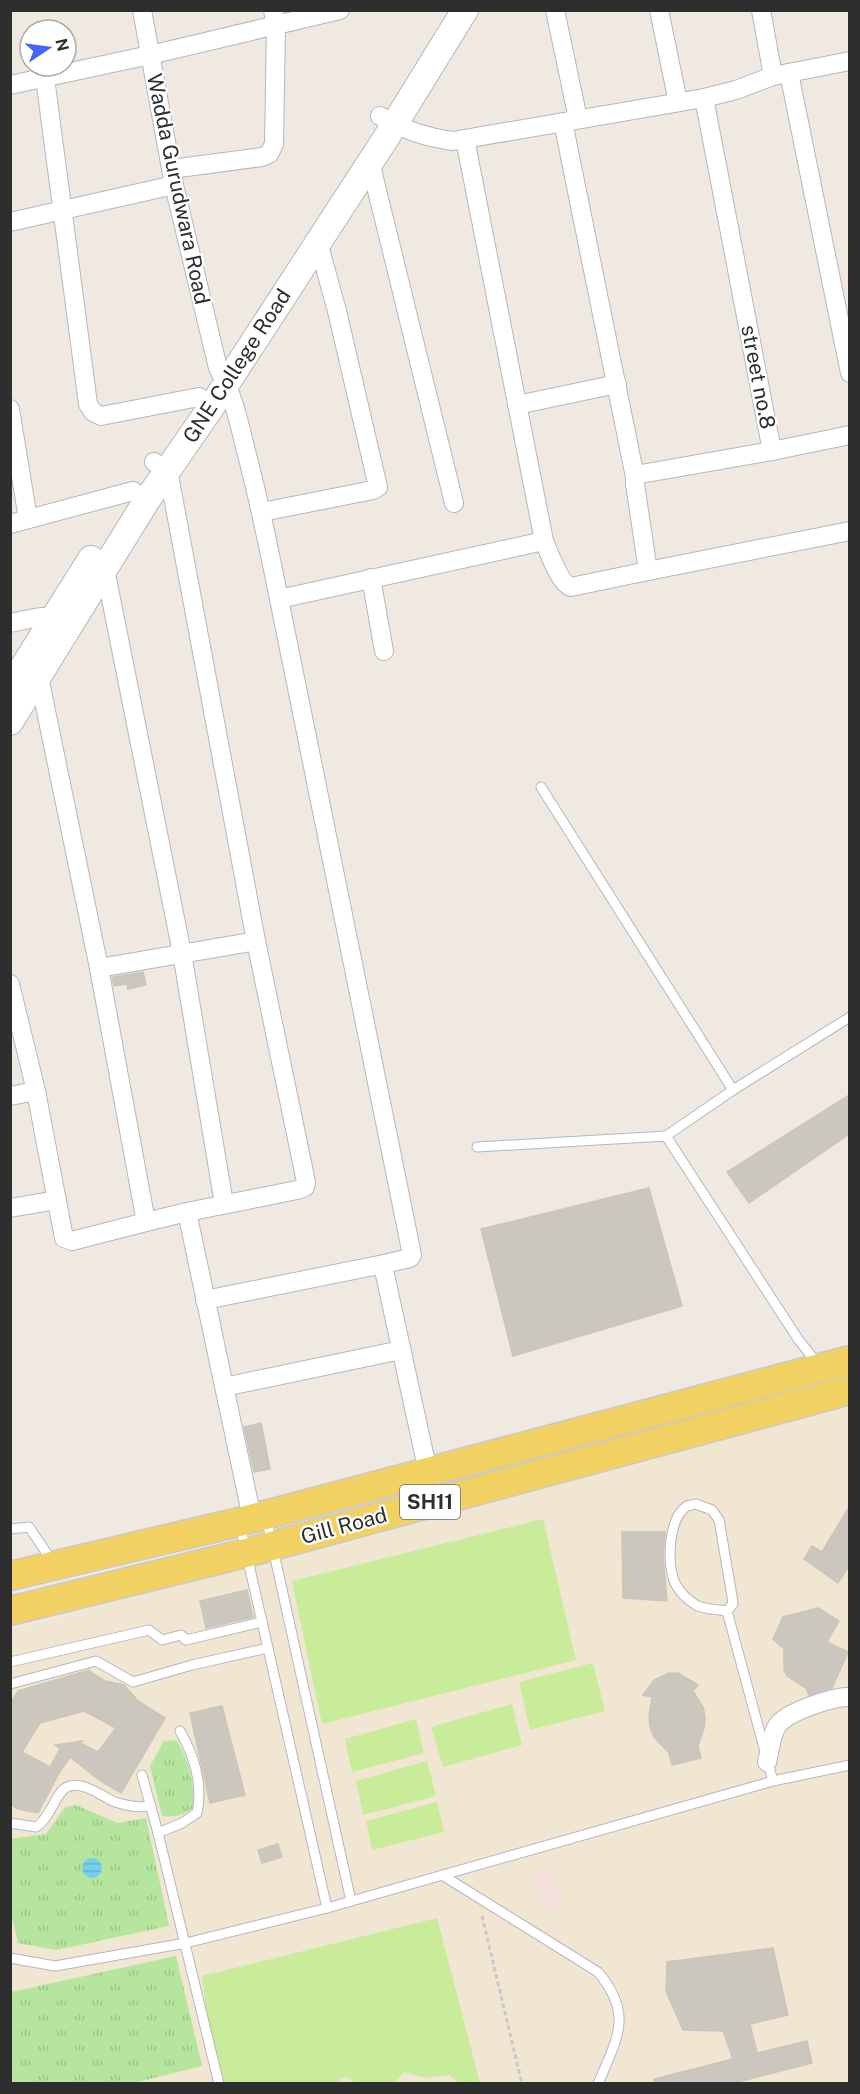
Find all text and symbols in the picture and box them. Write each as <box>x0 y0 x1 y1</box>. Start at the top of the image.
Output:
north arrow <box>18 18 78 78</box>
text: N <box>51 37 73 53</box>
street label: Wadda Gurudwara Road <box>142 71 215 307</box>
street label: GNE College Road <box>177 284 296 447</box>
street label: street no.8 <box>736 323 781 431</box>
road number: SH11 <box>400 1485 460 1519</box>
street label: Gill Road <box>298 1502 390 1549</box>

